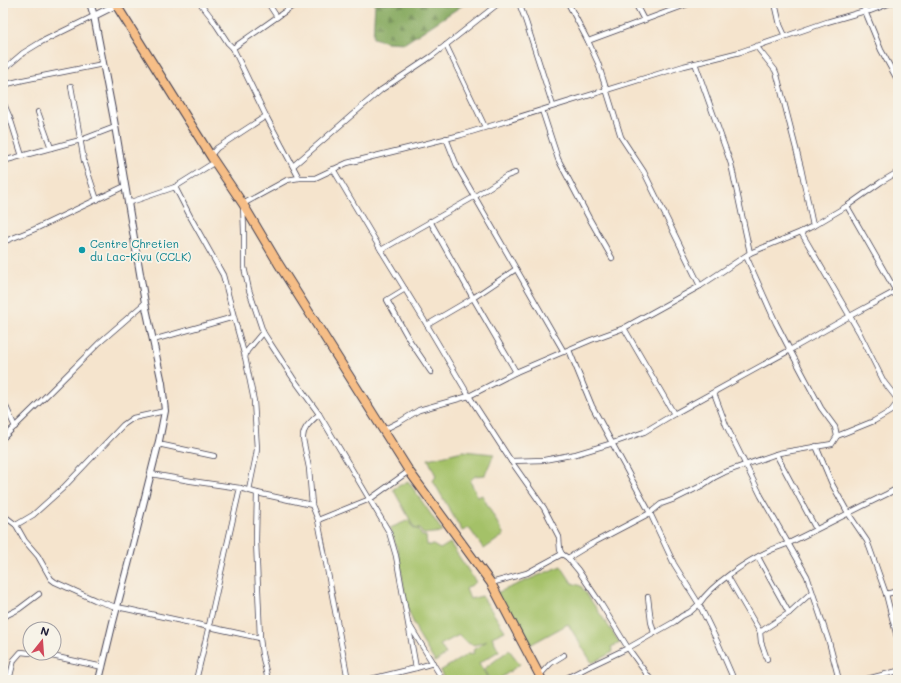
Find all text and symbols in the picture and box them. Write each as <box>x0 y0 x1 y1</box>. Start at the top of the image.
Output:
place label: Centre Chretien du Lac-Kivu (CCLK) <box>90 236 192 264</box>
marker: Centre Chretien du Lac-Kivu (CCLK) <box>77 245 87 255</box>
north arrow <box>22 621 62 661</box>
text: N <box>39 623 51 639</box>

